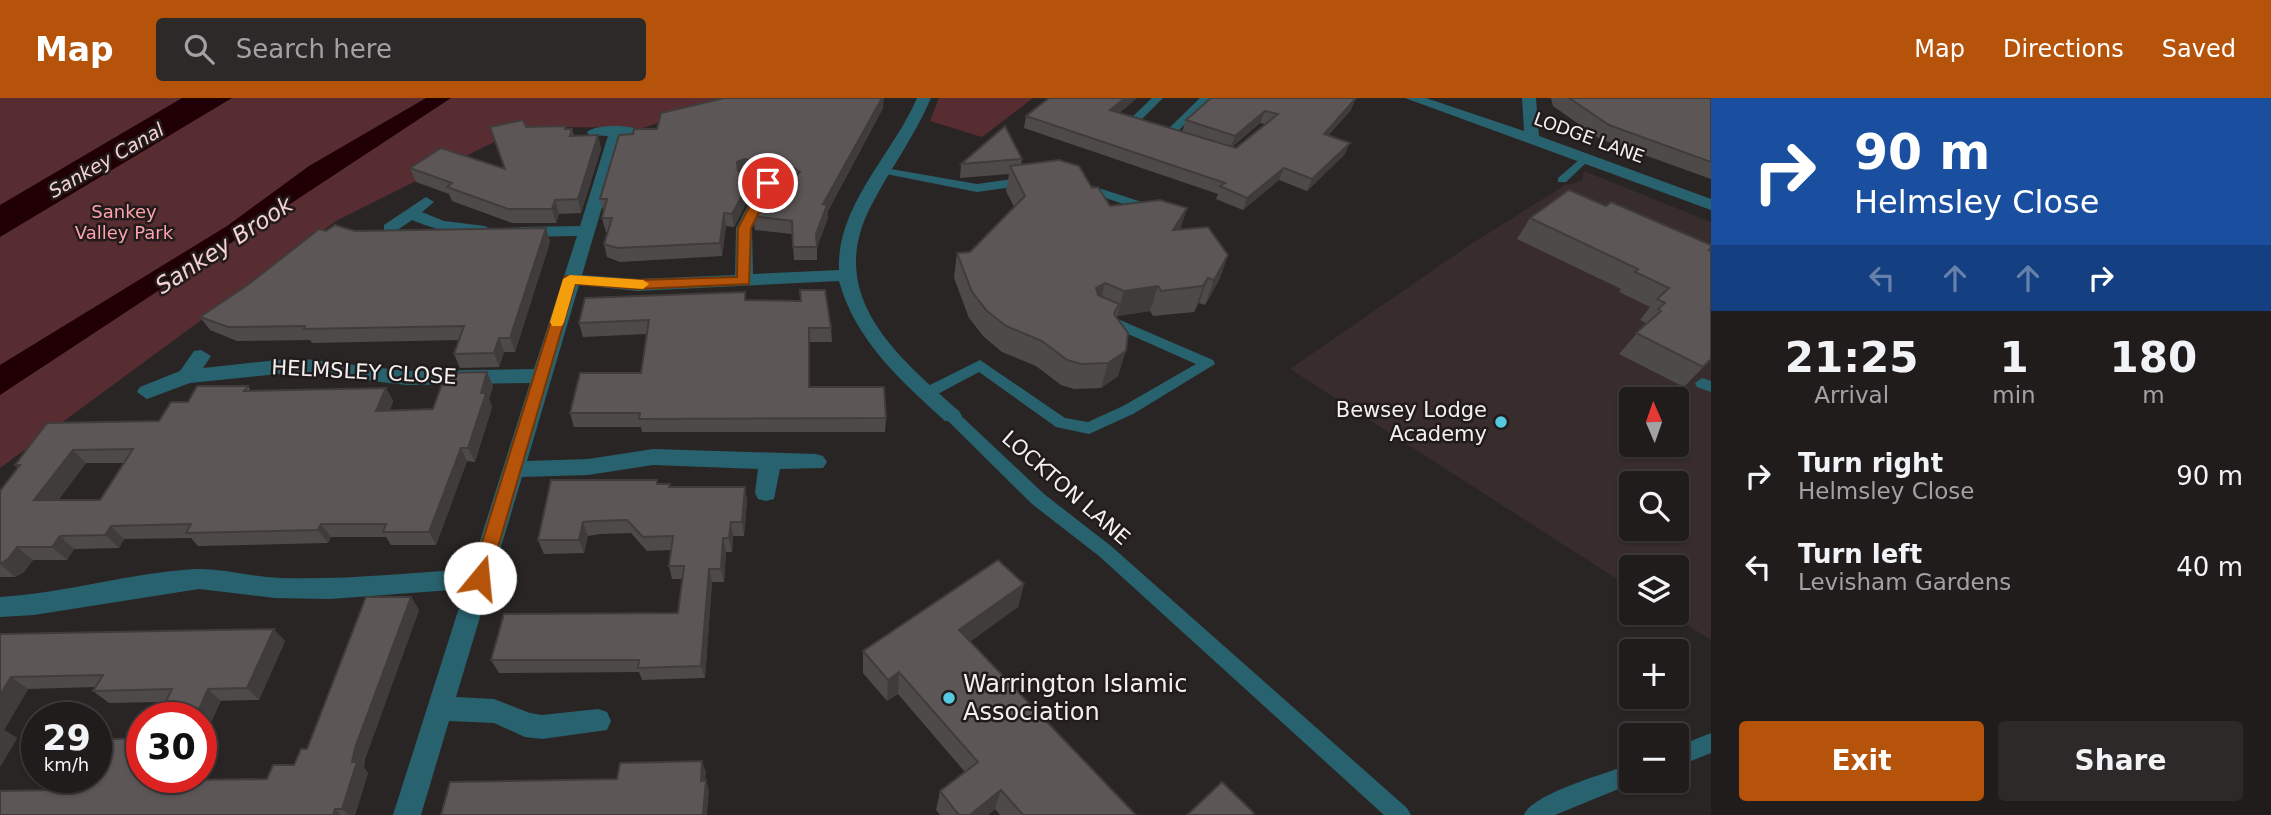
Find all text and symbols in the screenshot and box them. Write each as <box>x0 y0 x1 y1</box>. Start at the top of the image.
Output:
search box <box>156 18 646 81</box>
text: Map <box>35 30 114 69</box>
icon: search <box>180 30 218 68</box>
text: Search here <box>236 34 392 64</box>
text: Map <box>1914 35 1965 63</box>
text: Directions <box>2003 35 2124 63</box>
text: Saved <box>2162 35 2236 63</box>
street label: LODGE LANE <box>1531 108 1647 167</box>
water label: Sankey Canal <box>44 118 168 202</box>
text: 90 m <box>1854 124 1990 181</box>
icon: right <box>1739 126 1830 217</box>
pin <box>738 153 798 213</box>
icon: arrive <box>749 164 787 202</box>
text: Helmsley Close <box>1854 183 2099 221</box>
water label: Sankey Brook <box>151 190 299 299</box>
park label: Sankey Valley Park <box>75 201 174 243</box>
icon: left <box>1863 259 1901 297</box>
icon: ahead <box>1936 259 1974 297</box>
icon: ahead <box>2009 259 2047 297</box>
icon: right <box>2082 259 2120 297</box>
text: 21:25 <box>1785 333 1919 382</box>
text: 1 <box>1999 333 2029 382</box>
text: 180 <box>2110 333 2197 382</box>
street label: HELMSLEY CLOSE <box>271 355 457 389</box>
text: Arrival <box>1814 382 1889 408</box>
text: min <box>1992 382 2036 408</box>
text: m <box>2142 382 2165 408</box>
north arrow <box>1619 387 1689 457</box>
map controls <box>1619 387 1689 793</box>
place label: Bewsey Lodge Academy <box>1336 398 1487 446</box>
marker: Bewsey Lodge Academy <box>1493 414 1509 430</box>
street label: LOCKTON LANE <box>997 426 1135 550</box>
text: Turn right <box>1798 448 1943 478</box>
icon: right <box>1739 457 1777 495</box>
text: 90 m <box>2176 461 2243 491</box>
button: search <box>1619 471 1689 541</box>
text: Helmsley Close <box>1798 478 1974 504</box>
text: Turn left <box>1798 539 1922 569</box>
position arrow <box>443 541 517 615</box>
icon: left <box>1739 548 1777 586</box>
text: 40 m <box>2176 552 2243 582</box>
button: layers <box>1619 555 1689 625</box>
text: Levisham Gardens <box>1798 569 2011 595</box>
button: + <box>1619 639 1689 709</box>
place label: Warrington Islamic Association <box>963 670 1187 726</box>
marker: Warrington Islamic Association <box>941 690 957 706</box>
speed limit sign: 30 <box>126 702 217 793</box>
text: 29 <box>42 718 91 758</box>
button: Exit <box>1739 721 1984 801</box>
button: Share <box>1998 721 2243 801</box>
button: − <box>1619 723 1689 793</box>
text: km/h <box>44 754 89 775</box>

